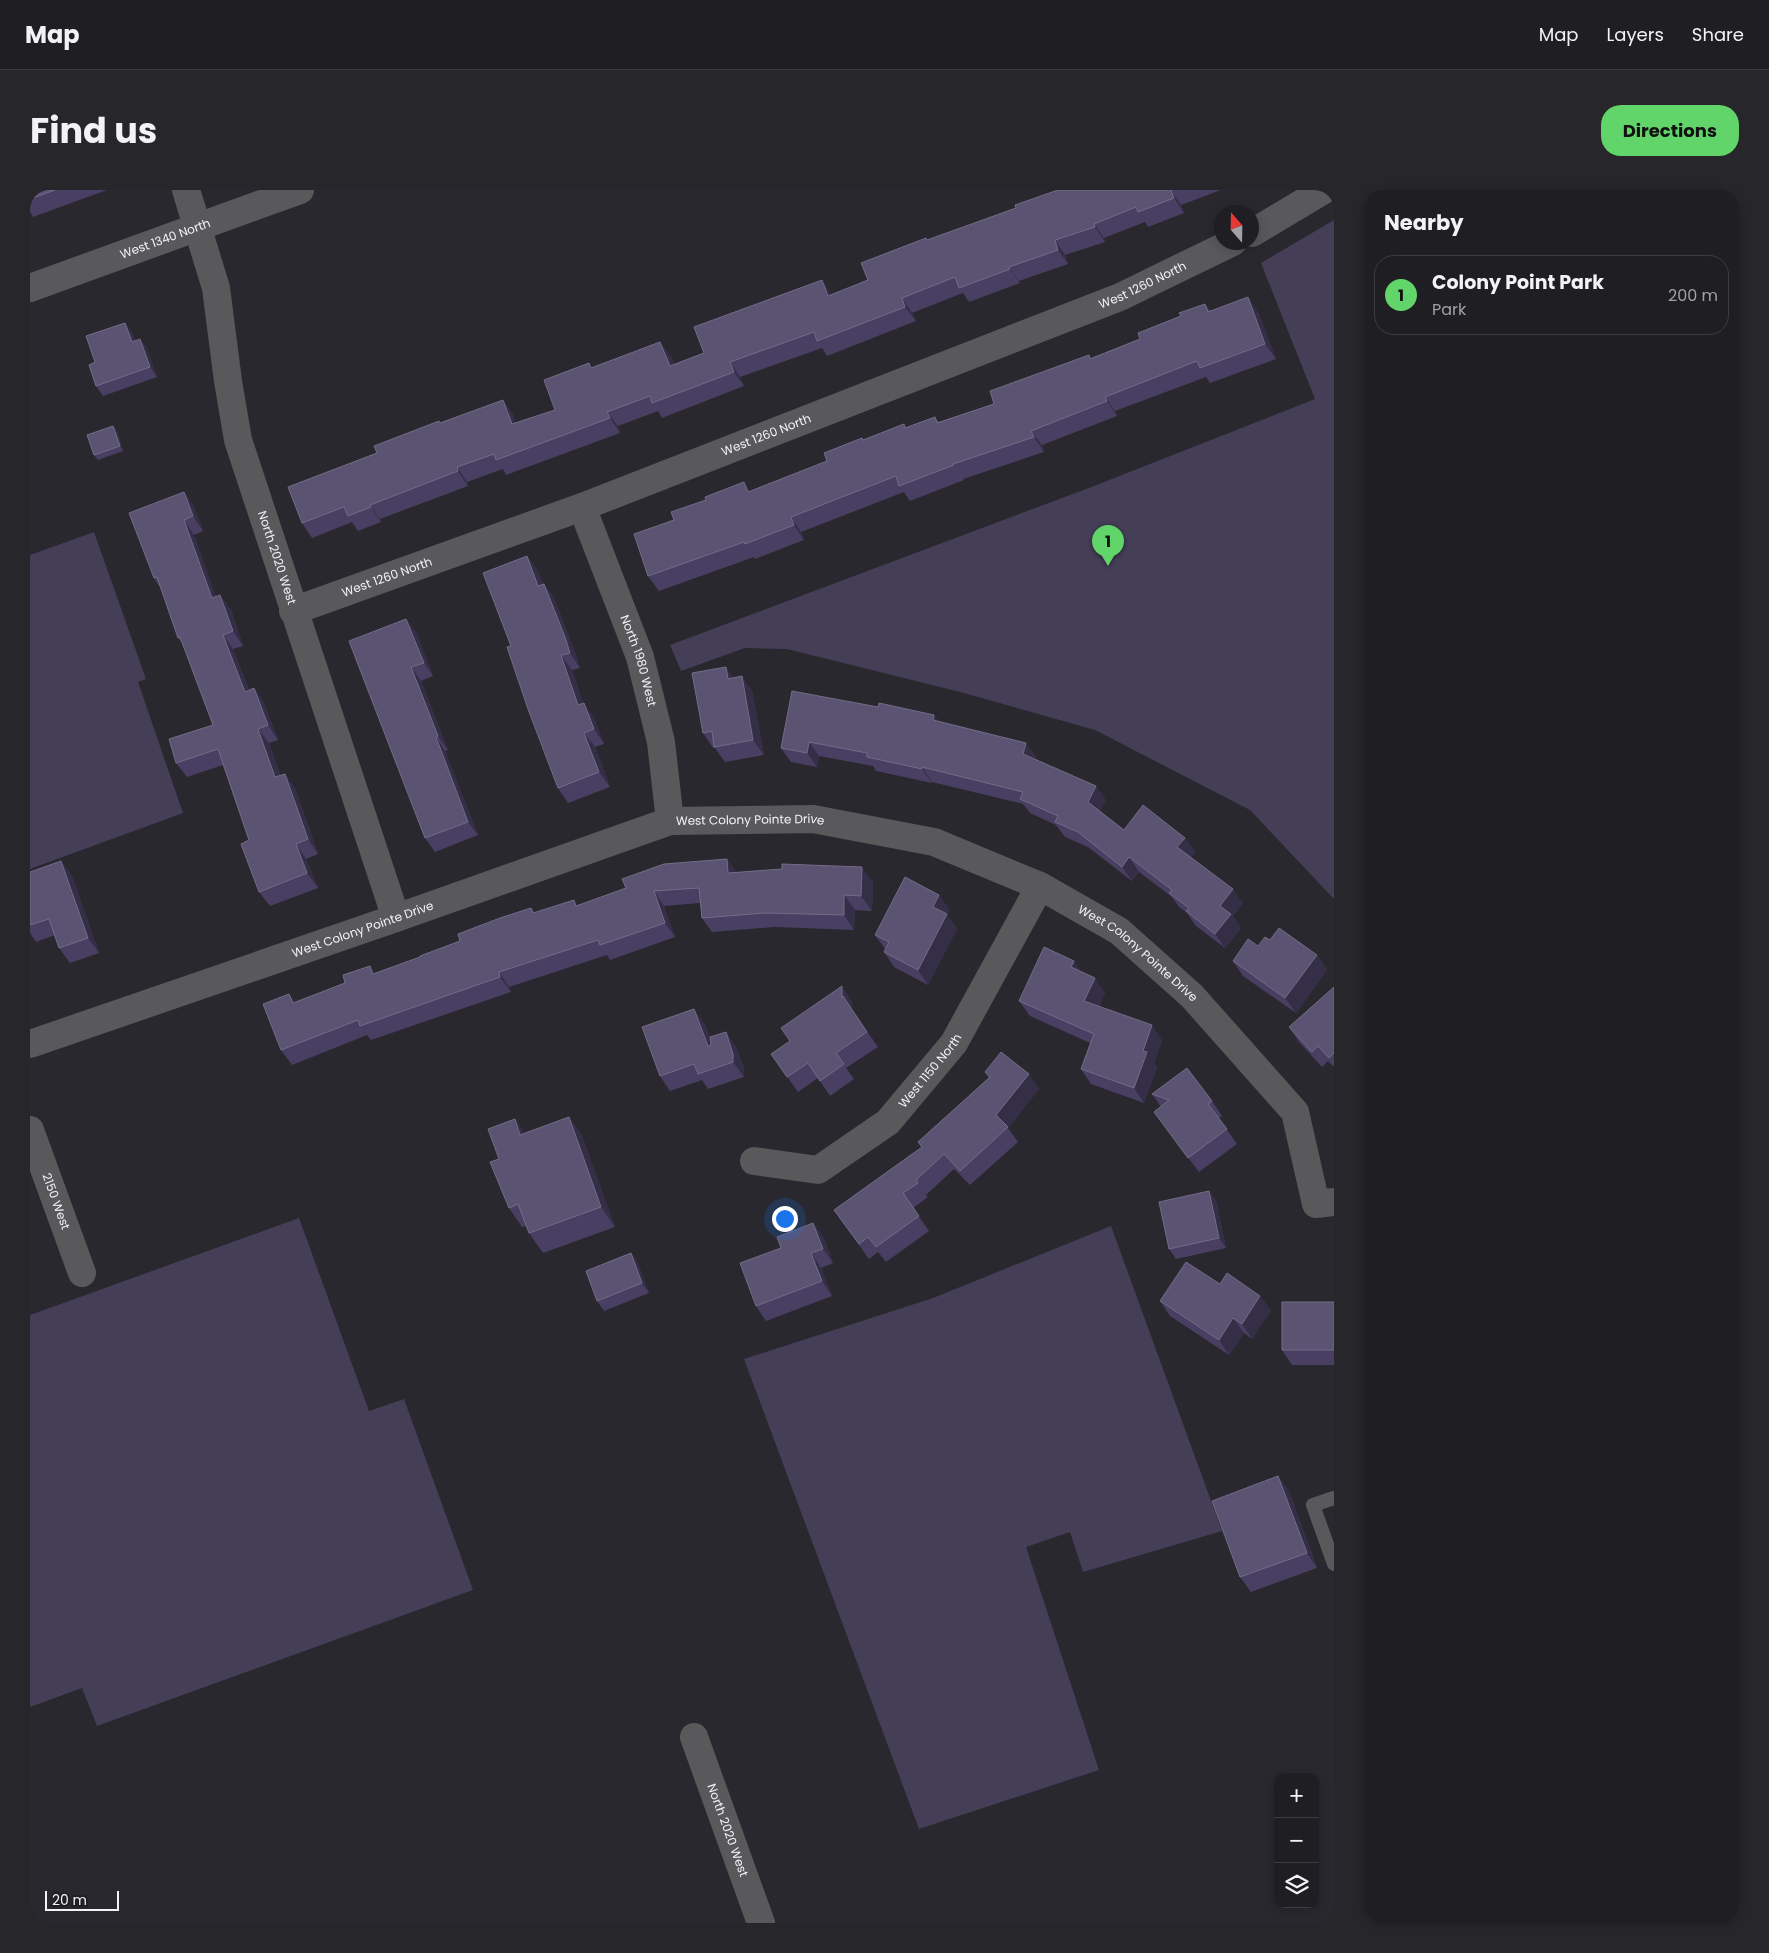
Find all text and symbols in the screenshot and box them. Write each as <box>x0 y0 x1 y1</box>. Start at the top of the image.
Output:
text: Map <box>25 18 80 51</box>
text: Map <box>1539 22 1579 47</box>
text: Layers <box>1607 22 1664 47</box>
text: Share <box>1692 22 1744 47</box>
button: Directions <box>1601 105 1739 156</box>
text: Find us <box>30 106 157 155</box>
north arrow <box>1214 205 1259 250</box>
text: Nearby <box>1384 208 1464 237</box>
street label: West 1340 North <box>118 214 213 263</box>
street label: West 1260 North <box>1096 257 1189 312</box>
text: Colony Point Park <box>1432 269 1604 296</box>
text: 1 <box>1398 284 1404 307</box>
text: 200 m <box>1668 284 1718 307</box>
text: Park <box>1432 298 1466 321</box>
street label: West 1260 North <box>719 409 813 460</box>
street label: North 2020 West <box>254 508 301 607</box>
pin: 1 <box>1092 525 1124 566</box>
street label: West 1260 North <box>339 553 434 601</box>
street label: North 1980 West <box>616 612 661 708</box>
street label: West Colony Pointe Drive <box>676 810 826 829</box>
street label: West Colony Pointe Drive <box>290 896 436 961</box>
street label: West Colony Pointe Drive <box>1075 900 1202 1005</box>
street label: West 1150 North <box>894 1030 966 1111</box>
street label: 2150 West <box>38 1171 74 1232</box>
your location <box>772 1206 798 1232</box>
map controls <box>1274 1773 1319 1908</box>
button: + <box>1274 1773 1319 1818</box>
street label: North 2020 West <box>703 1781 753 1879</box>
button: − <box>1274 1818 1319 1863</box>
button: layers <box>1274 1863 1319 1908</box>
scale bar <box>45 1888 119 1911</box>
text: 20 m <box>52 1890 87 1910</box>

